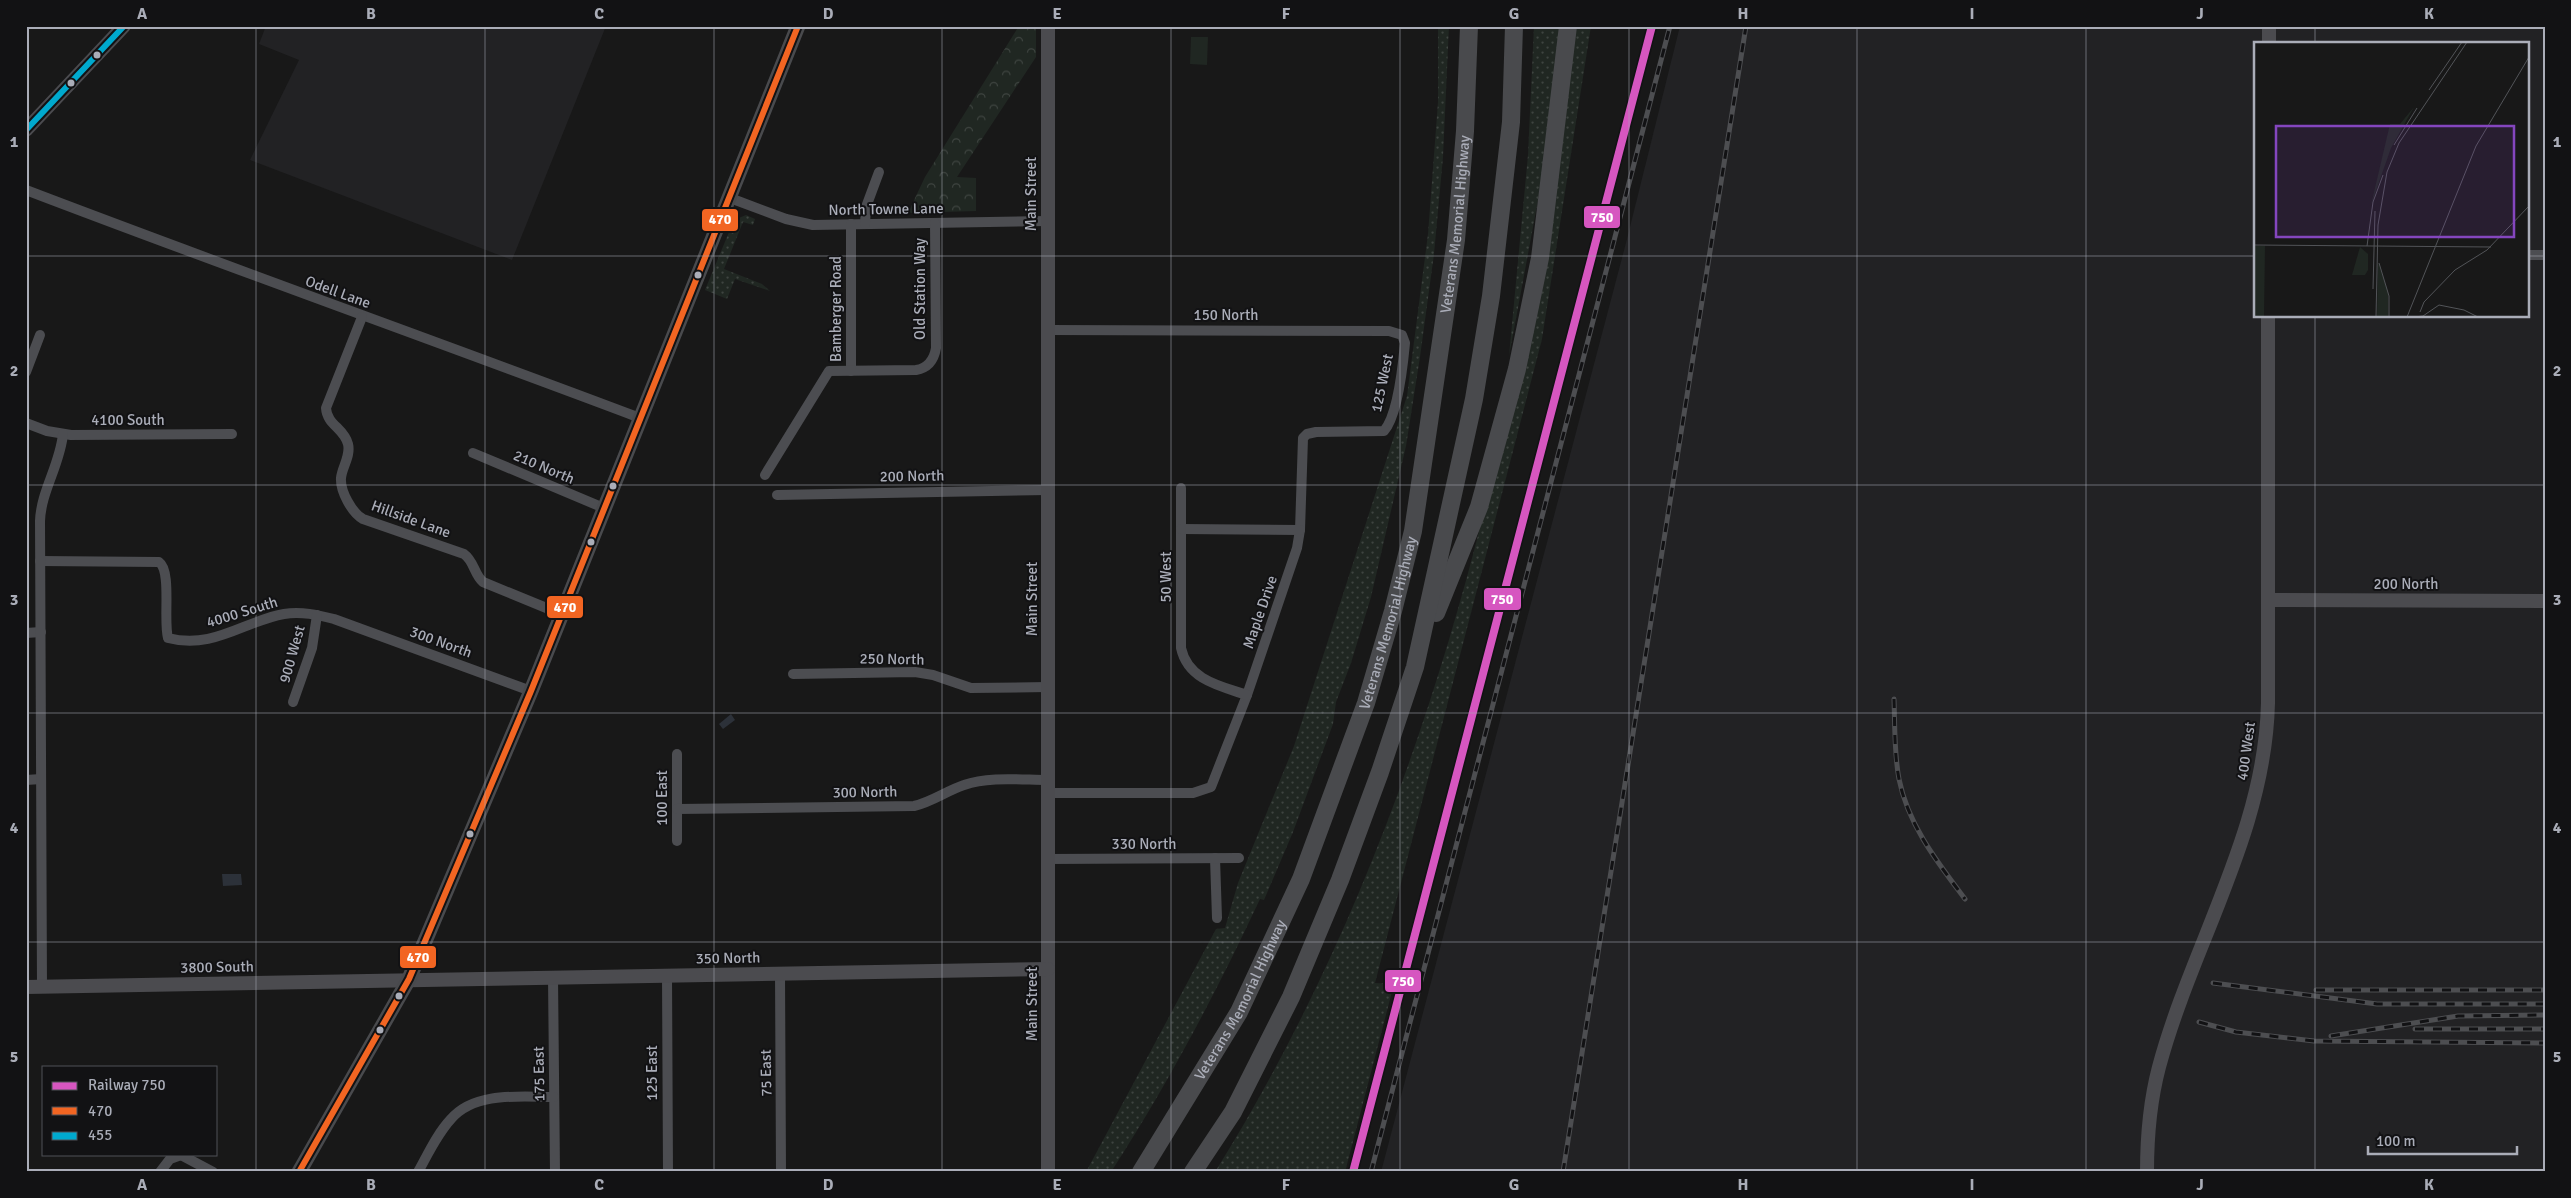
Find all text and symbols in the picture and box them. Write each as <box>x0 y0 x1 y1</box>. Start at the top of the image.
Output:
text: A <box>137 4 148 24</box>
text: B <box>366 4 376 24</box>
text: C <box>594 4 604 24</box>
text: D <box>823 4 834 24</box>
text: E <box>1052 4 1062 24</box>
text: F <box>1282 4 1291 24</box>
text: G <box>1509 4 1519 24</box>
text: H <box>1738 4 1748 24</box>
text: I <box>1969 4 1975 24</box>
text: J <box>2196 4 2204 24</box>
text: K <box>2424 4 2434 24</box>
inset map <box>2254 42 2528 318</box>
unlabelled marker <box>92 50 102 60</box>
unlabelled marker <box>66 78 76 88</box>
text: 1 <box>10 132 19 152</box>
text: 1 <box>2553 132 2562 152</box>
street label: Veterans Memorial Highway <box>1436 135 1474 314</box>
street label: Main Street <box>1022 157 1040 231</box>
street label: North Towne Lane <box>828 199 944 219</box>
line badge: 750 <box>1583 205 1621 229</box>
line badge: 470 <box>701 208 739 232</box>
text: 750 <box>1591 209 1614 226</box>
text: 470 <box>709 211 732 228</box>
street label: Old Station Way <box>911 238 929 340</box>
street label: Bamberger Road <box>827 256 845 362</box>
unlabelled marker <box>693 270 703 280</box>
street label: Odell Lane <box>303 272 373 312</box>
street label: 150 North <box>1194 306 1258 324</box>
street label: 125 West <box>1367 352 1397 414</box>
text: 2 <box>10 361 18 381</box>
text: 2 <box>2553 361 2561 381</box>
street label: 4100 South <box>91 411 165 429</box>
street label: 210 North <box>511 446 577 488</box>
street label: 200 North <box>879 466 945 486</box>
unlabelled marker <box>608 481 618 491</box>
street label: Hillside Lane <box>369 496 453 542</box>
street label: Veterans Memorial Highway <box>1355 535 1420 712</box>
unlabelled marker <box>586 537 596 547</box>
street label: 50 West <box>1157 552 1175 602</box>
street label: Main Street <box>1023 562 1041 636</box>
street label: Maple Drive <box>1239 573 1281 651</box>
street label: 200 North <box>2374 575 2438 593</box>
line badge: 750 <box>1483 587 1522 611</box>
text: 3 <box>10 590 18 610</box>
text: 3 <box>2553 590 2561 610</box>
text: 750 <box>1491 591 1514 608</box>
street label: 4000 South <box>204 593 280 631</box>
line badge: 470 <box>546 595 584 619</box>
text: 470 <box>554 599 577 616</box>
street label: 300 North <box>407 622 475 662</box>
street label: 900 West <box>275 623 309 685</box>
street label: 250 North <box>859 649 925 669</box>
street label: 400 West <box>2233 720 2259 782</box>
street label: 100 East <box>653 770 671 826</box>
street label: 300 North <box>832 782 898 802</box>
text: 4 <box>10 818 19 838</box>
text: 4 <box>2553 818 2562 838</box>
unlabelled marker <box>465 829 475 839</box>
street label: 330 North <box>1112 835 1176 853</box>
street label: Veterans Memorial Highway <box>1191 917 1290 1083</box>
line badge: 470 <box>399 945 437 969</box>
street label: 350 North <box>695 948 761 968</box>
text: 470 <box>407 949 430 966</box>
street label: 3800 South <box>180 957 254 977</box>
street label: Main Street <box>1023 967 1041 1041</box>
line badge: 750 <box>1384 969 1422 993</box>
text: 750 <box>1392 973 1415 990</box>
unlabelled marker <box>394 991 404 1001</box>
unlabelled marker <box>375 1025 385 1035</box>
street label: 125 East <box>643 1045 661 1101</box>
street label: 175 East <box>530 1046 548 1102</box>
text: 5 <box>10 1047 18 1067</box>
text: 5 <box>2553 1047 2561 1067</box>
street label: 75 East <box>757 1049 775 1097</box>
legend <box>42 1066 218 1156</box>
text: Railway 750 <box>88 1076 166 1094</box>
text: 470 <box>88 1102 112 1120</box>
scale bar <box>2368 1123 2517 1155</box>
text: 455 <box>88 1126 112 1144</box>
text: 100 m <box>2376 1132 2416 1150</box>
text: A <box>137 1175 148 1195</box>
text: B <box>366 1175 376 1195</box>
text: C <box>594 1175 604 1195</box>
text: D <box>823 1175 834 1195</box>
text: E <box>1052 1175 1062 1195</box>
text: F <box>1282 1175 1291 1195</box>
text: G <box>1509 1175 1519 1195</box>
text: H <box>1738 1175 1748 1195</box>
text: I <box>1969 1175 1975 1195</box>
text: J <box>2196 1175 2204 1195</box>
text: K <box>2424 1175 2434 1195</box>

